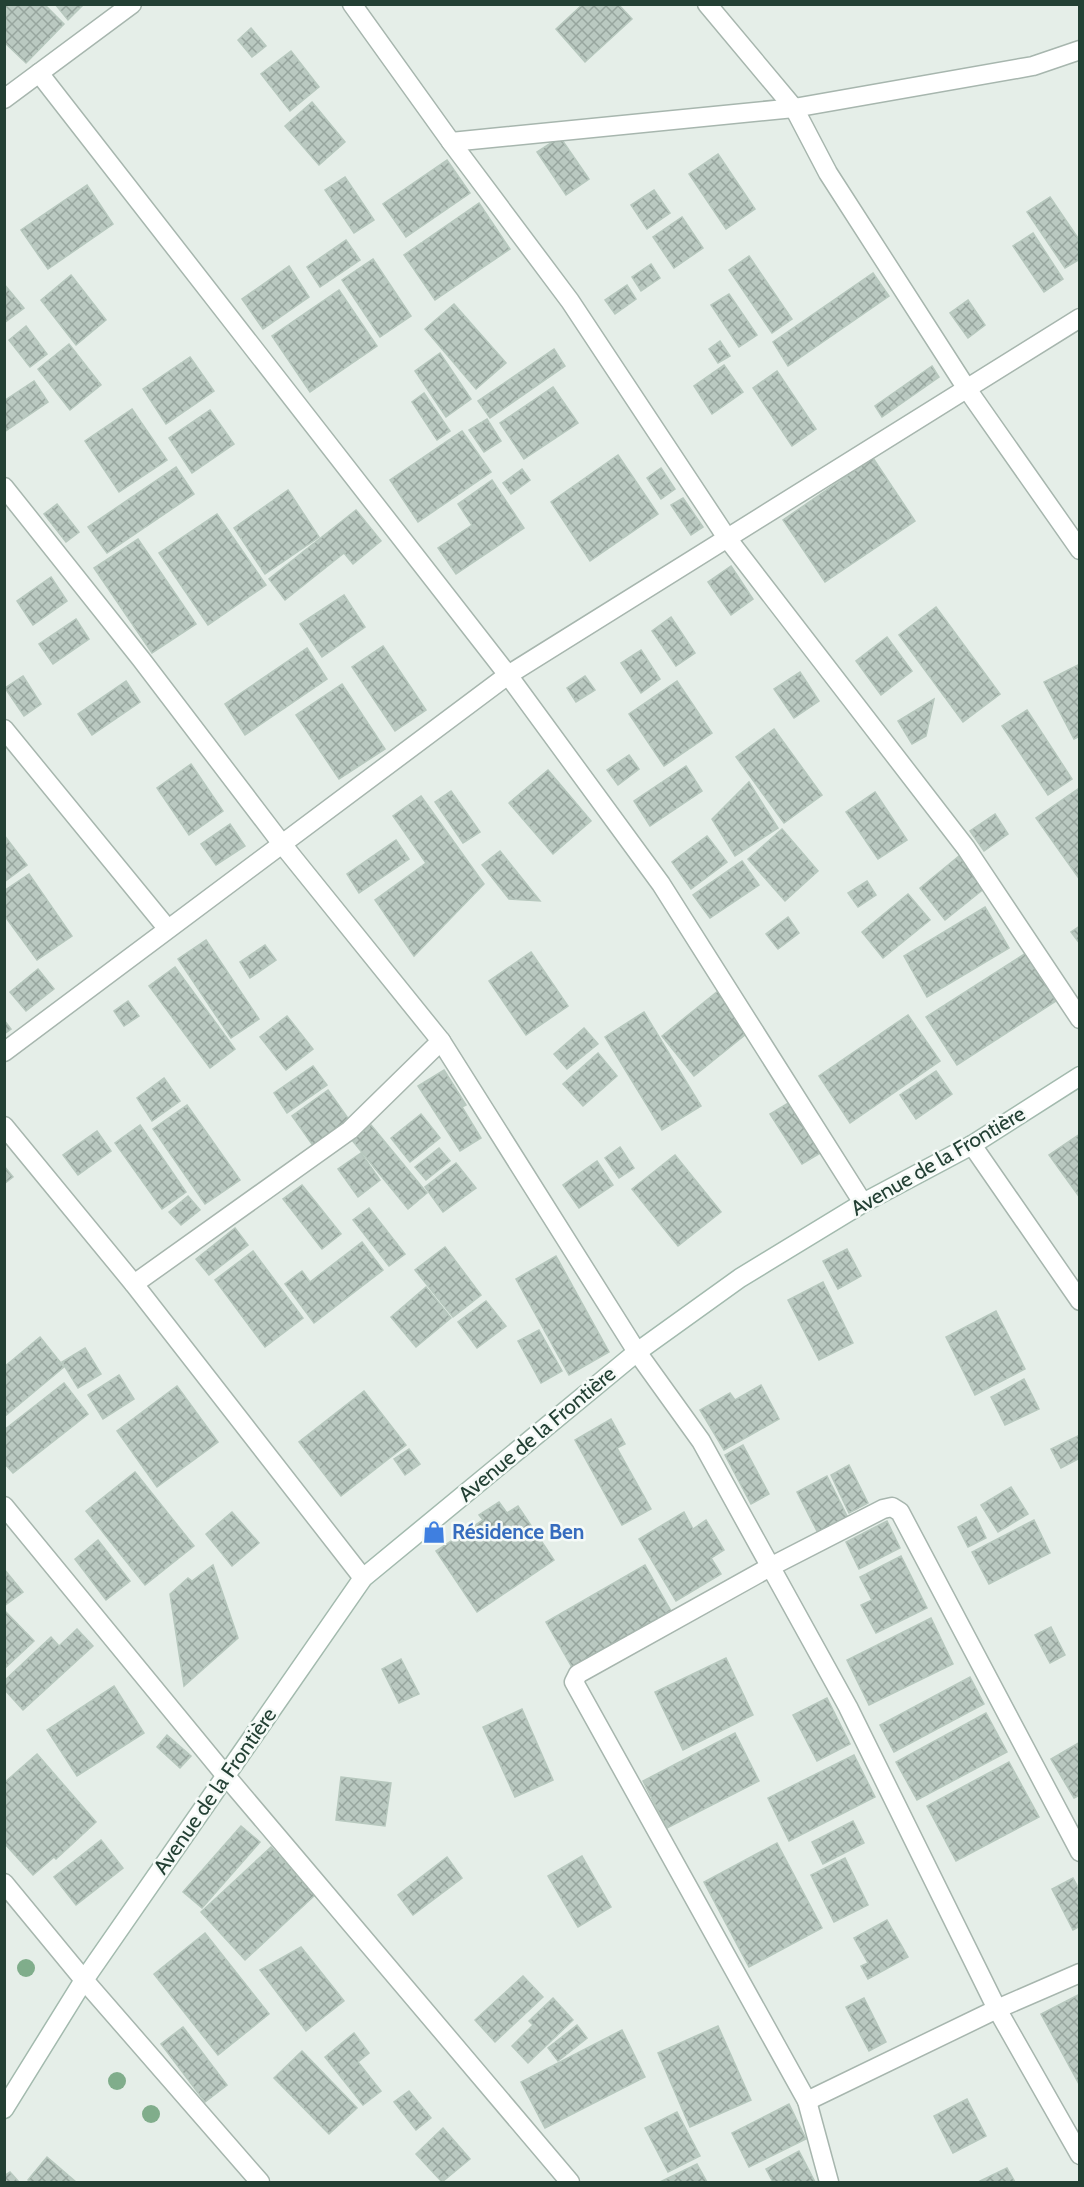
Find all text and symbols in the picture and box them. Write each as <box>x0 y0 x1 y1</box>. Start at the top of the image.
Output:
street label: Avenue de la Frontière <box>846 1100 1030 1221</box>
street label: Avenue de la Frontière <box>453 1361 620 1507</box>
shop icon: Résidence Ben <box>421 1519 447 1545</box>
place label: Résidence Ben <box>452 1519 584 1544</box>
street label: Avenue de la Frontière <box>148 1703 282 1879</box>

